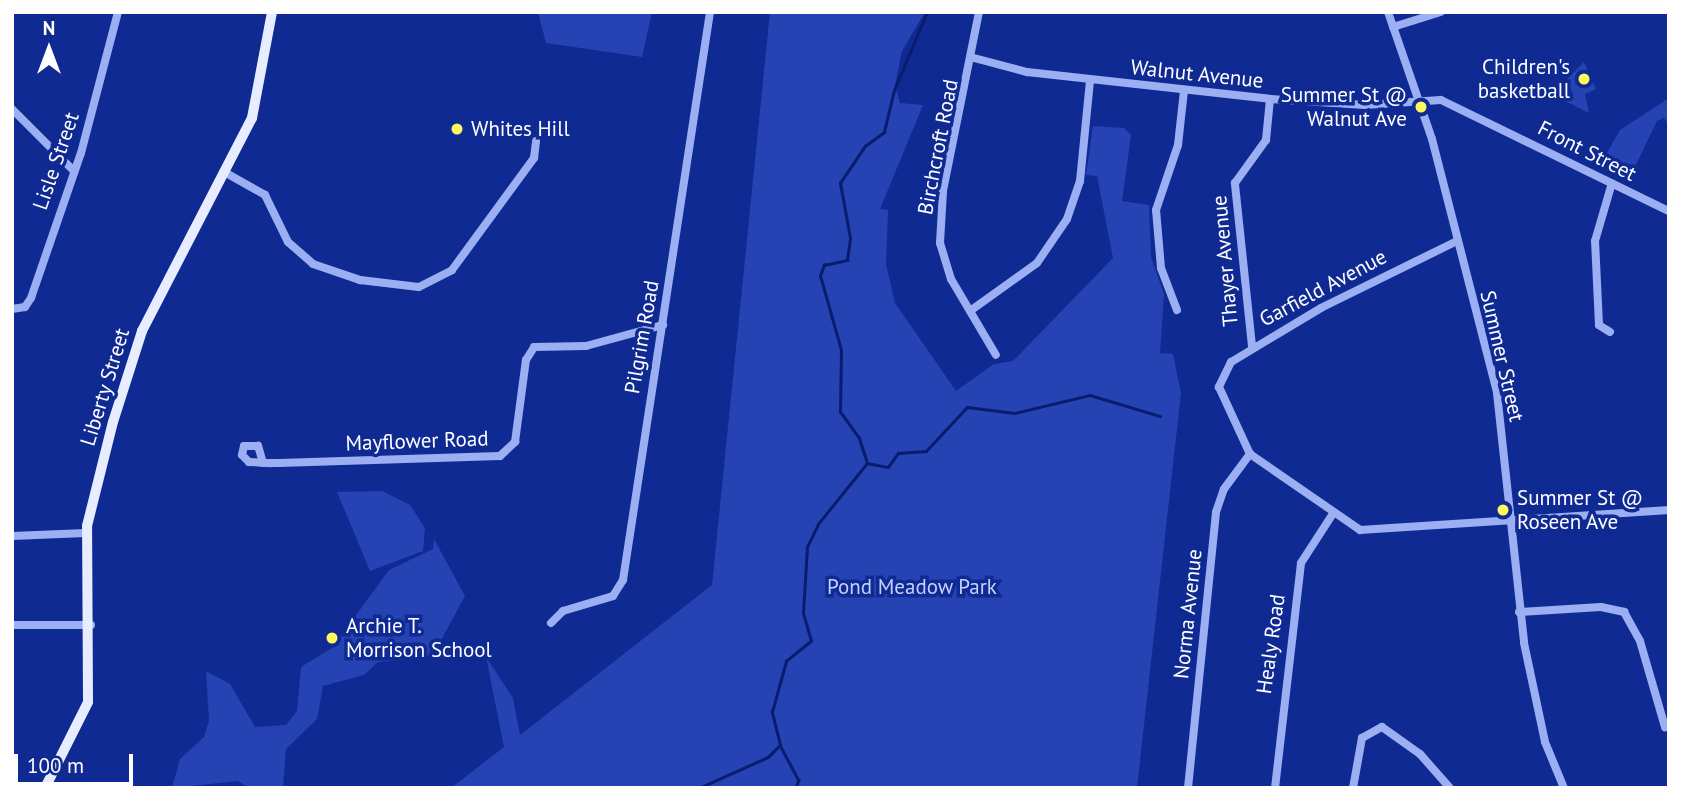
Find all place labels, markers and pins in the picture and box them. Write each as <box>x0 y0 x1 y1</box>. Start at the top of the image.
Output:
place label: Children's basketball <box>1478 54 1570 104</box>
marker: Children's basketball <box>1576 71 1592 87</box>
place label: Summer St @ Walnut Ave <box>1281 82 1407 132</box>
marker: Summer St @ Walnut Ave <box>1413 99 1429 115</box>
place label: Whites Hill <box>471 116 570 142</box>
marker: Whites Hill <box>449 121 465 137</box>
place label: Summer St @ Roseen Ave <box>1517 485 1643 535</box>
marker: Summer St @ Roseen Ave <box>1495 502 1511 518</box>
place label: Archie T. Morrison School <box>346 613 492 663</box>
marker: Archie T. Morrison School <box>324 630 340 646</box>

